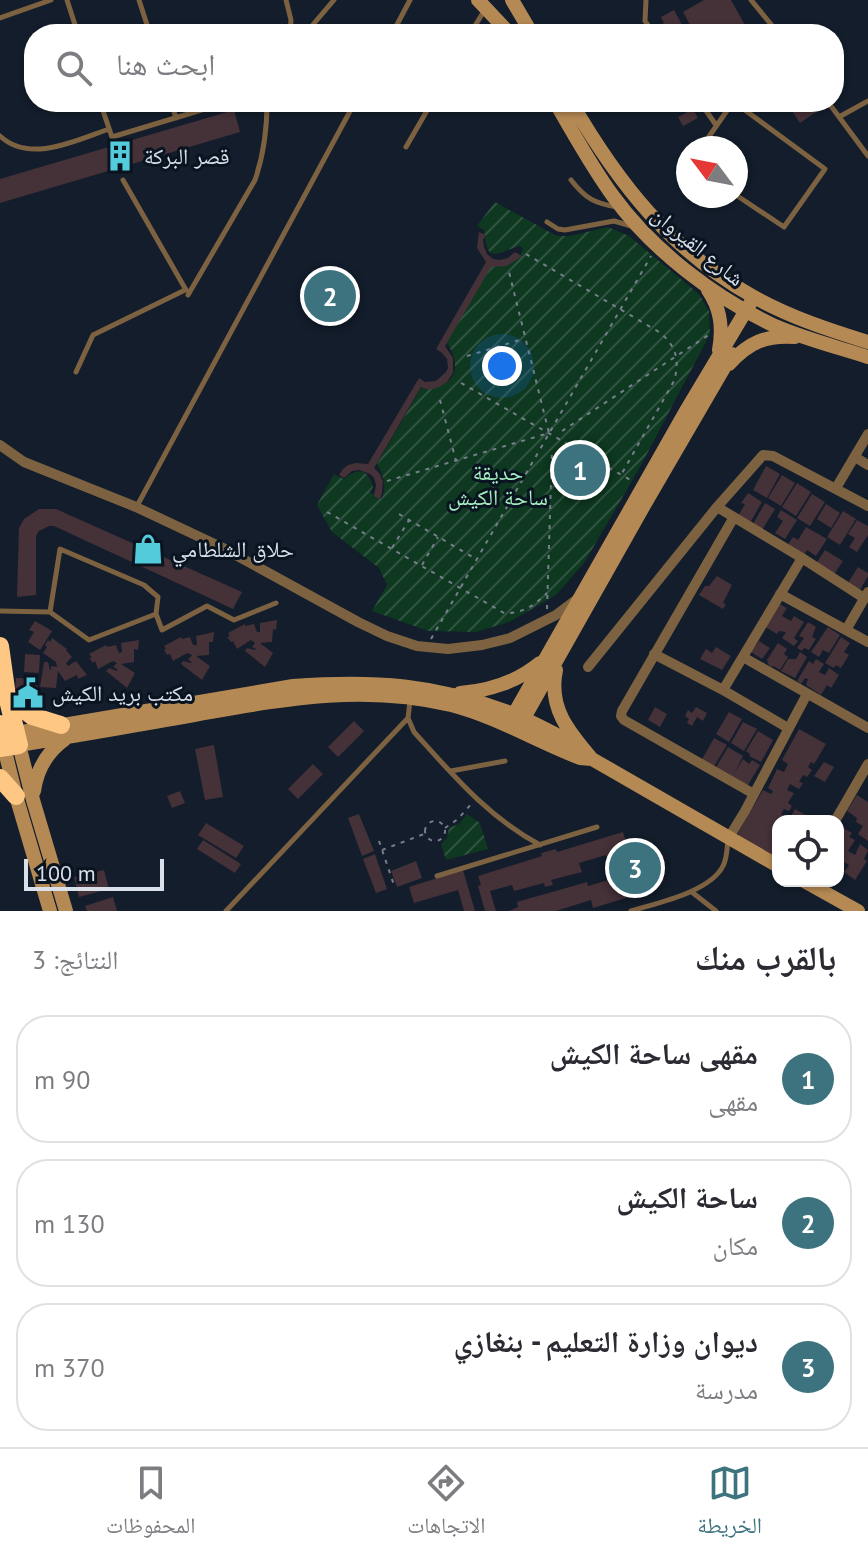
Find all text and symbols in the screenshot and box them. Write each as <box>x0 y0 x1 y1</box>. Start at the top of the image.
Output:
search box <box>24 24 844 112</box>
text: ابحث هنا <box>116 44 215 83</box>
icon: search <box>52 46 96 90</box>
north arrow <box>676 136 748 208</box>
building icon: قصر البركة <box>103 139 137 173</box>
place label: قصر البركة <box>144 142 229 170</box>
street label: شارع القيروان <box>646 200 750 292</box>
pin: 2 <box>304 266 356 326</box>
your location <box>482 346 522 386</box>
pin: 1 <box>554 440 606 500</box>
park label: حديقة ساحة الكيش <box>448 458 548 511</box>
shop icon: حلاق الشلطامي <box>131 532 165 566</box>
place label: حلاق الشلطامي <box>172 535 294 567</box>
public building icon: مكتب بريد الكيش <box>11 676 45 710</box>
place label: مكتب بريد الكيش <box>52 679 193 707</box>
map controls <box>772 815 844 887</box>
button: locate <box>772 815 844 887</box>
pin: 3 <box>609 838 661 898</box>
scale bar <box>24 855 164 891</box>
text: 100 m <box>36 859 96 887</box>
text: بالقرب منك <box>695 935 836 979</box>
text: النتائج: 3 <box>32 943 119 976</box>
text: مقهى ساحة الكيش <box>550 1033 758 1072</box>
text: 90 m <box>34 1063 90 1096</box>
text: 1 <box>801 1063 815 1096</box>
text: مقهى <box>708 1085 758 1118</box>
text: ساحة الكيش <box>616 1177 758 1216</box>
text: 130 m <box>34 1207 105 1240</box>
text: 2 <box>801 1207 815 1240</box>
text: مكان <box>712 1229 758 1262</box>
text: ديوان وزارة التعليم - بنغازي <box>454 1321 758 1360</box>
text: 370 m <box>34 1351 105 1384</box>
text: 3 <box>801 1351 815 1384</box>
text: مدرسة <box>695 1373 758 1406</box>
tab: المحفوظات <box>106 1461 195 1547</box>
tab: الاتجاهات <box>407 1461 485 1547</box>
tab: الخريطة <box>697 1461 762 1547</box>

